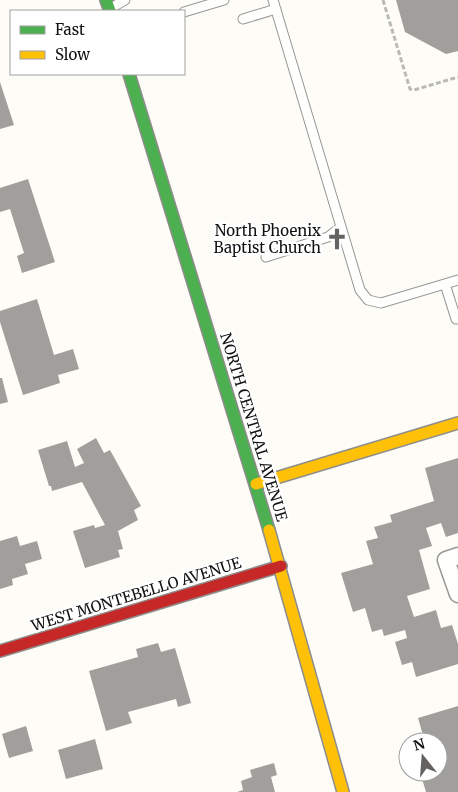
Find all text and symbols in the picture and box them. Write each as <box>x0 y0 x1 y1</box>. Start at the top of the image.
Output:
legend <box>10 10 185 75</box>
text: Fast <box>55 20 85 39</box>
text: Slow <box>55 45 90 64</box>
place label: North Phoenix Baptist Church <box>214 221 321 257</box>
church icon: North Phoenix Baptist Church <box>324 226 350 252</box>
street label: NORTH CENTRAL AVENUE <box>216 330 292 524</box>
street label: WEST MONTEBELLO AVENUE <box>28 553 244 635</box>
north arrow <box>398 732 448 782</box>
text: N <box>411 734 427 755</box>

